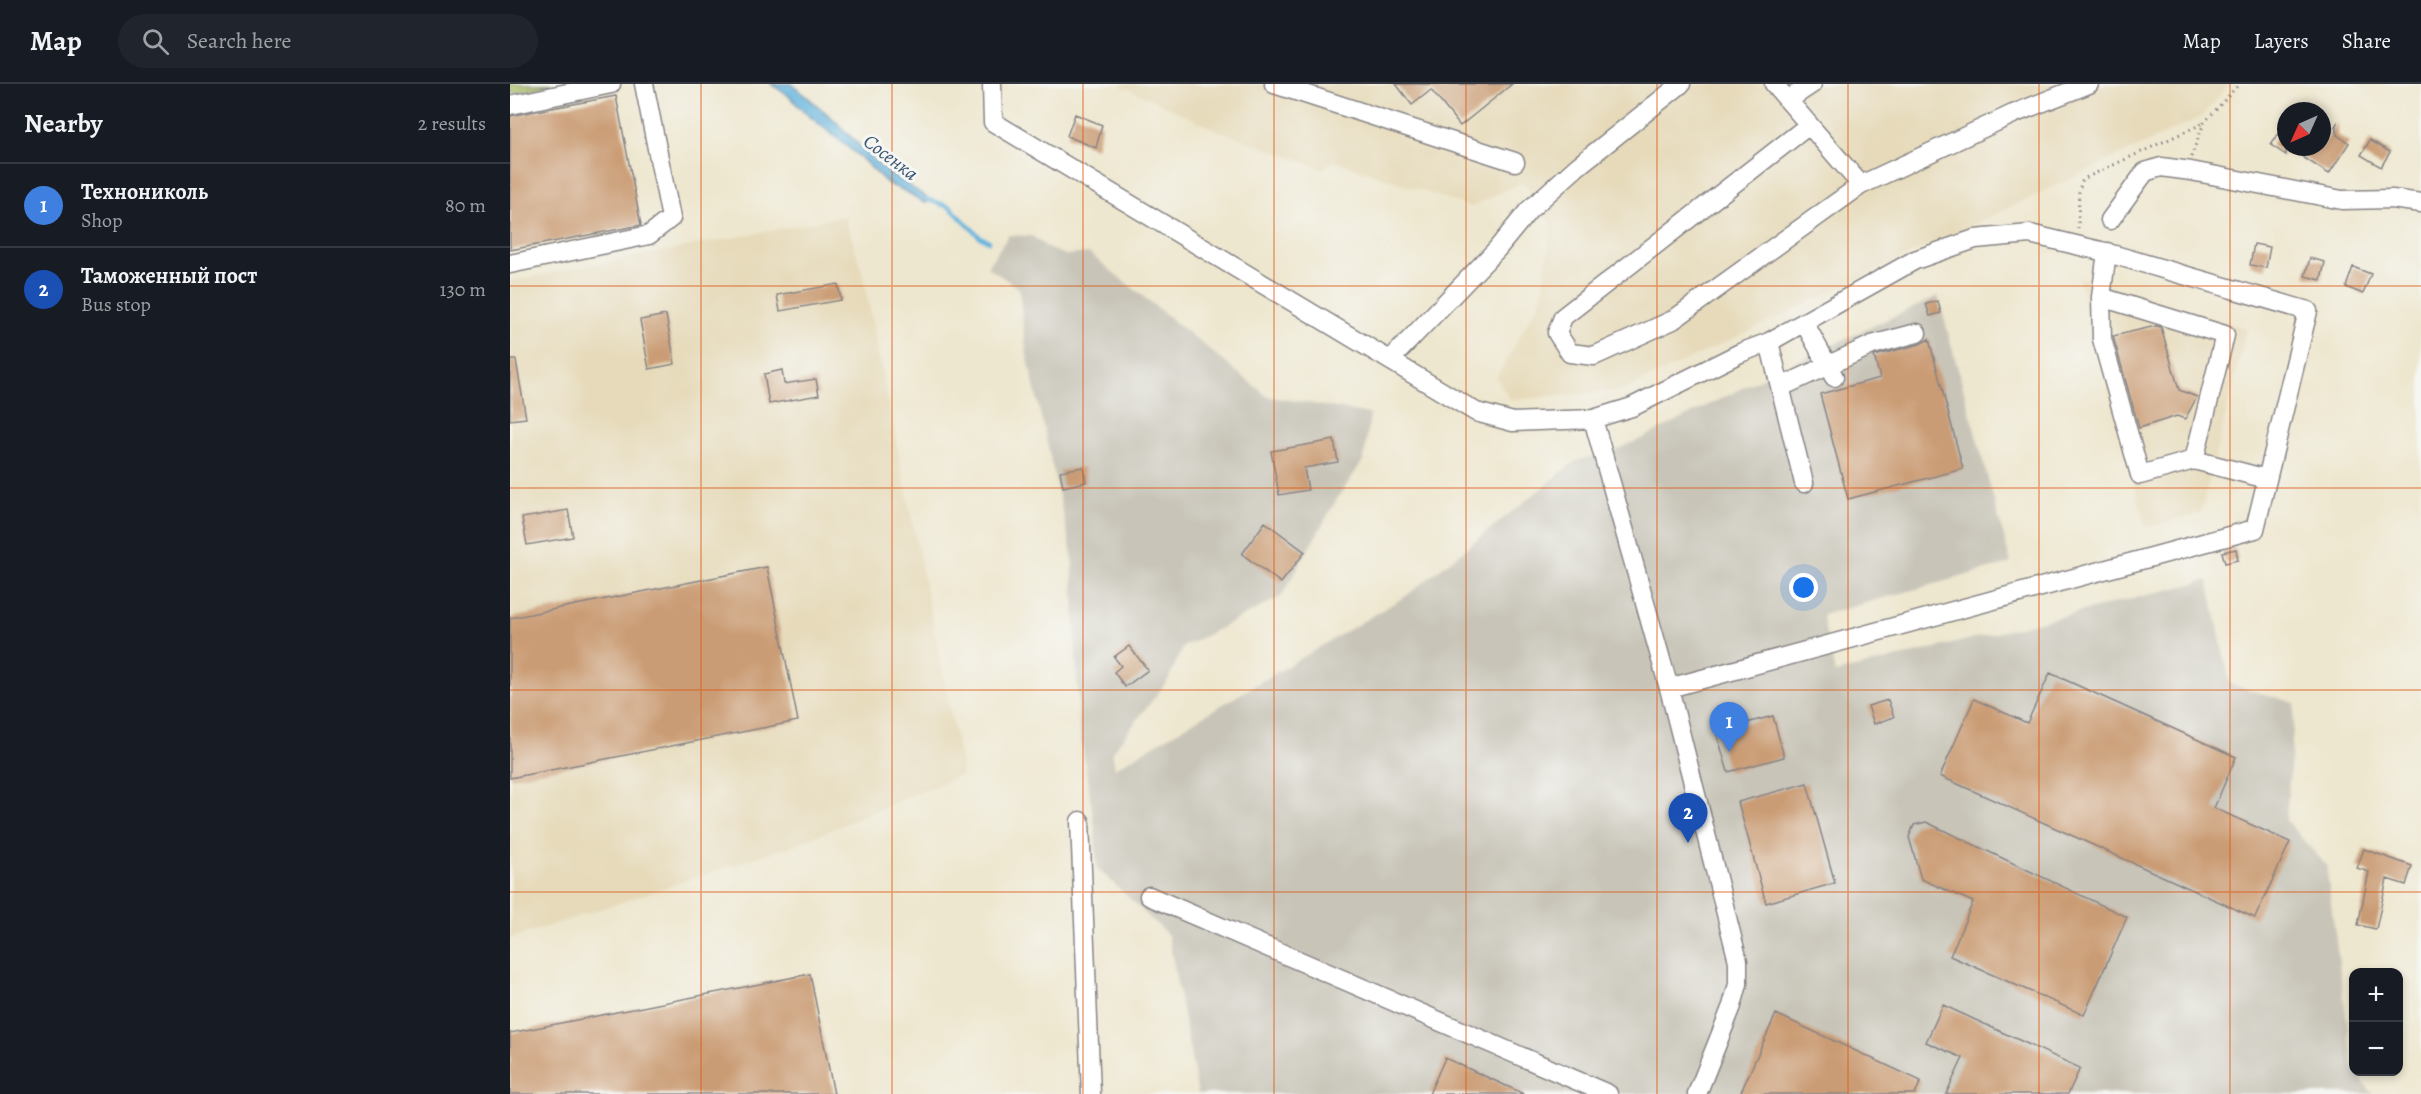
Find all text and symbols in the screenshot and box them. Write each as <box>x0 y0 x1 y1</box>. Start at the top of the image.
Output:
search box <box>118 14 538 68</box>
text: Map <box>30 22 82 60</box>
icon: search <box>139 25 172 58</box>
text: Search here <box>187 26 291 56</box>
text: Map <box>2182 27 2221 55</box>
text: Layers <box>2254 27 2309 55</box>
text: Share <box>2342 27 2391 55</box>
north arrow <box>2277 102 2331 156</box>
text: Nearby <box>24 106 103 141</box>
text: 2 results <box>418 110 486 137</box>
water label: Сосенка <box>858 128 924 187</box>
text: Технониколь <box>81 177 208 207</box>
text: 1 <box>40 192 47 219</box>
text: 80 m <box>445 192 486 219</box>
text: Shop <box>81 207 123 234</box>
text: Таможенный пост <box>81 261 257 291</box>
text: 2 <box>39 276 48 303</box>
text: 130 m <box>440 276 486 303</box>
text: Bus stop <box>81 291 151 318</box>
your location <box>1789 573 1818 602</box>
pin: 1 <box>1710 702 1748 752</box>
pin: 2 <box>1668 794 1708 843</box>
map controls <box>2349 968 2403 1076</box>
button: + <box>2349 968 2403 1022</box>
button: − <box>2349 1022 2403 1076</box>

